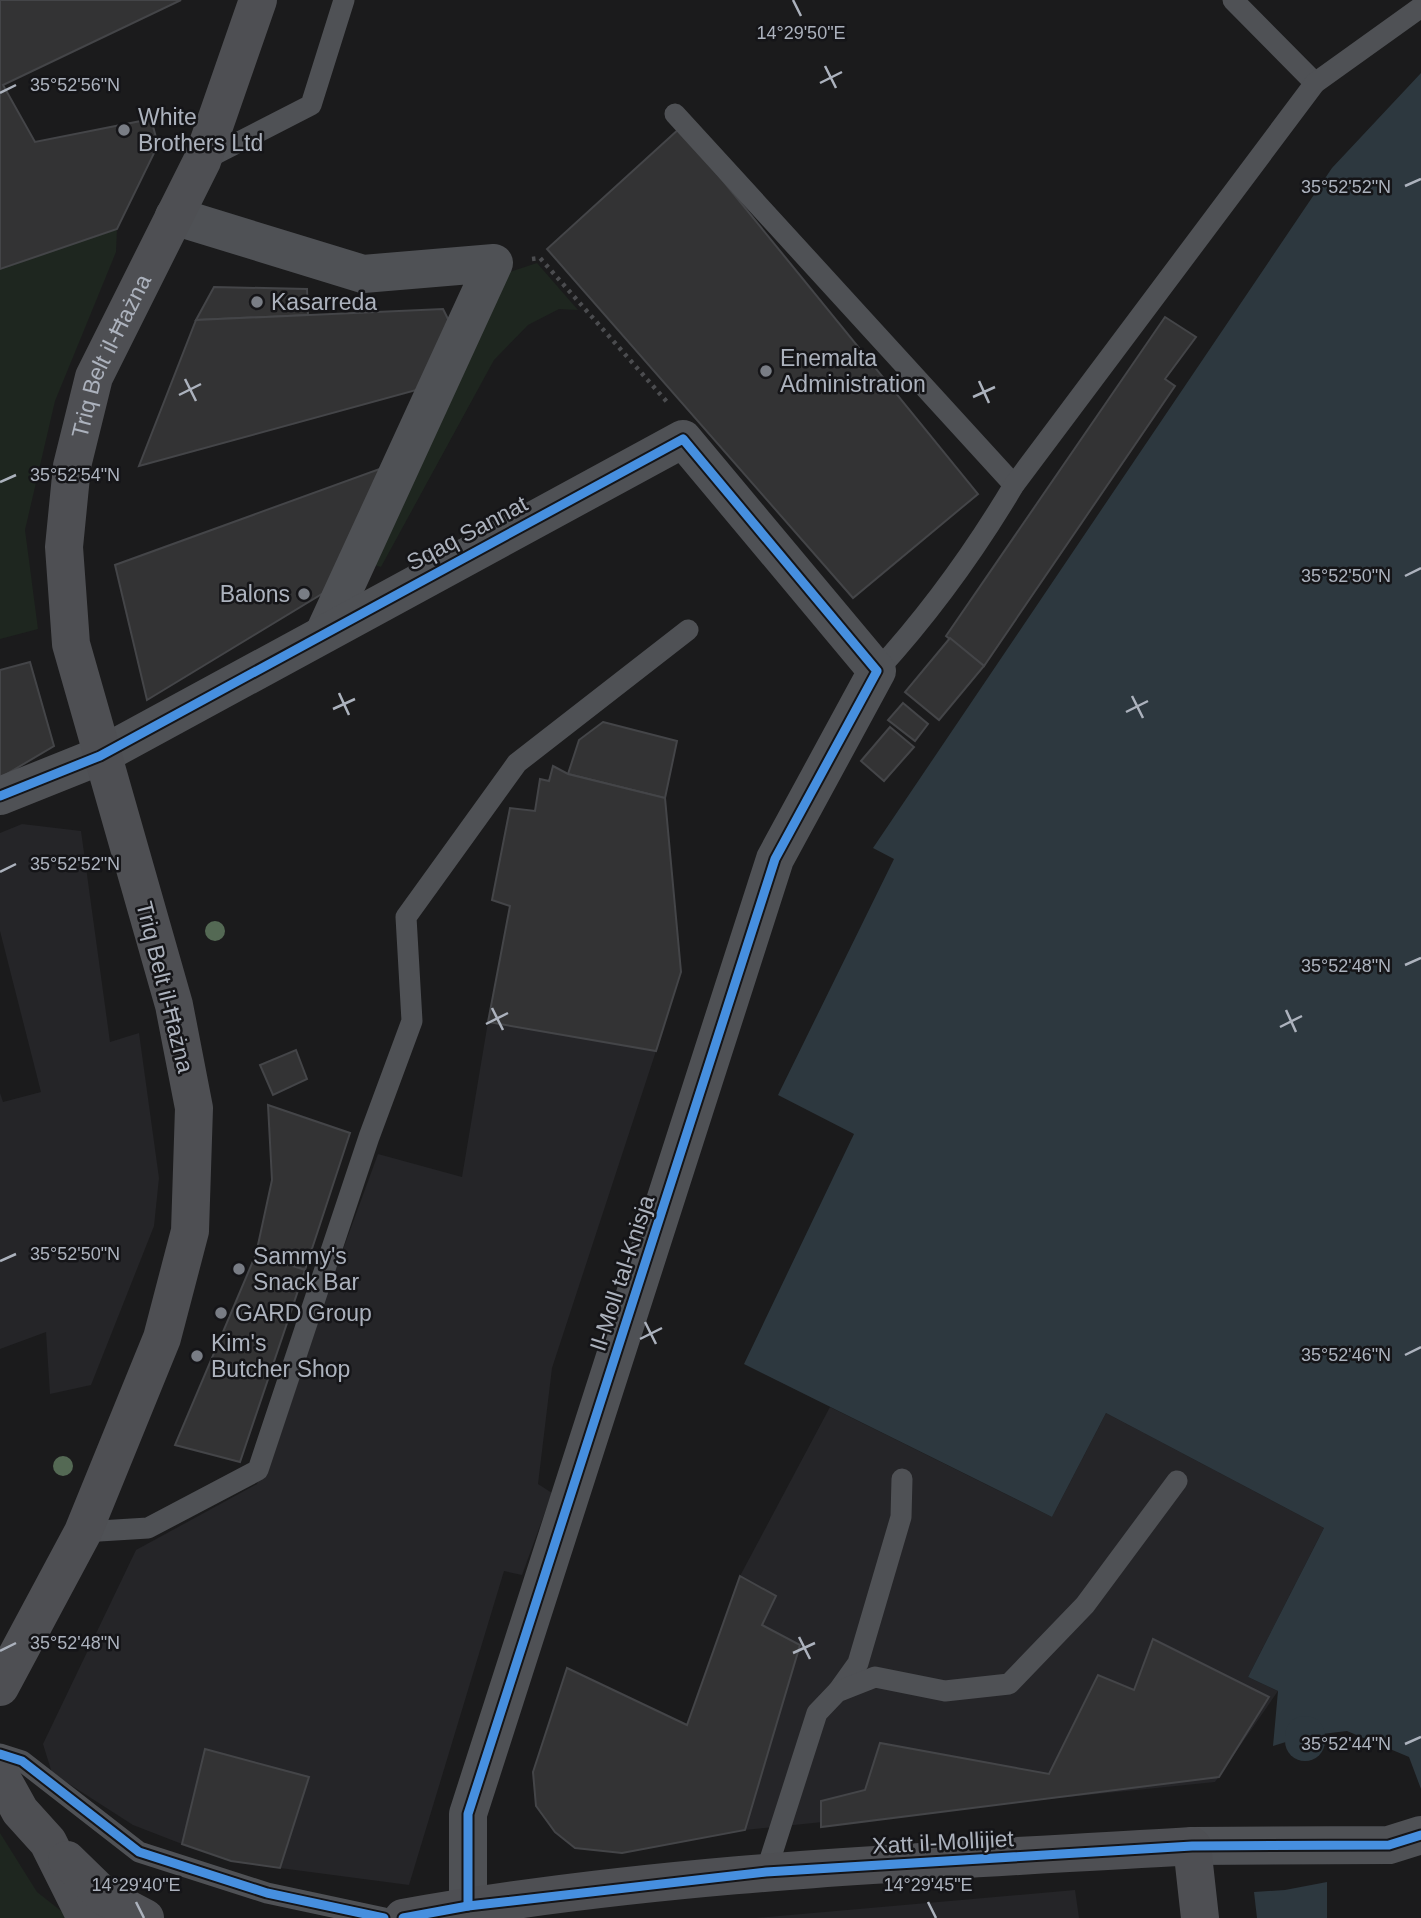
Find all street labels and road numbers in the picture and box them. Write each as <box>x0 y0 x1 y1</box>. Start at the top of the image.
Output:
street label: Triq Belt il-Ħażna <box>66 270 156 441</box>
street label: Sqaq Sannat <box>402 490 532 576</box>
street label: Triq Belt il-Ħażna <box>131 899 199 1075</box>
street label: Il-Moll tal-Knisja <box>585 1192 660 1354</box>
street label: Xatt il-Mollijiet <box>871 1825 1015 1859</box>

